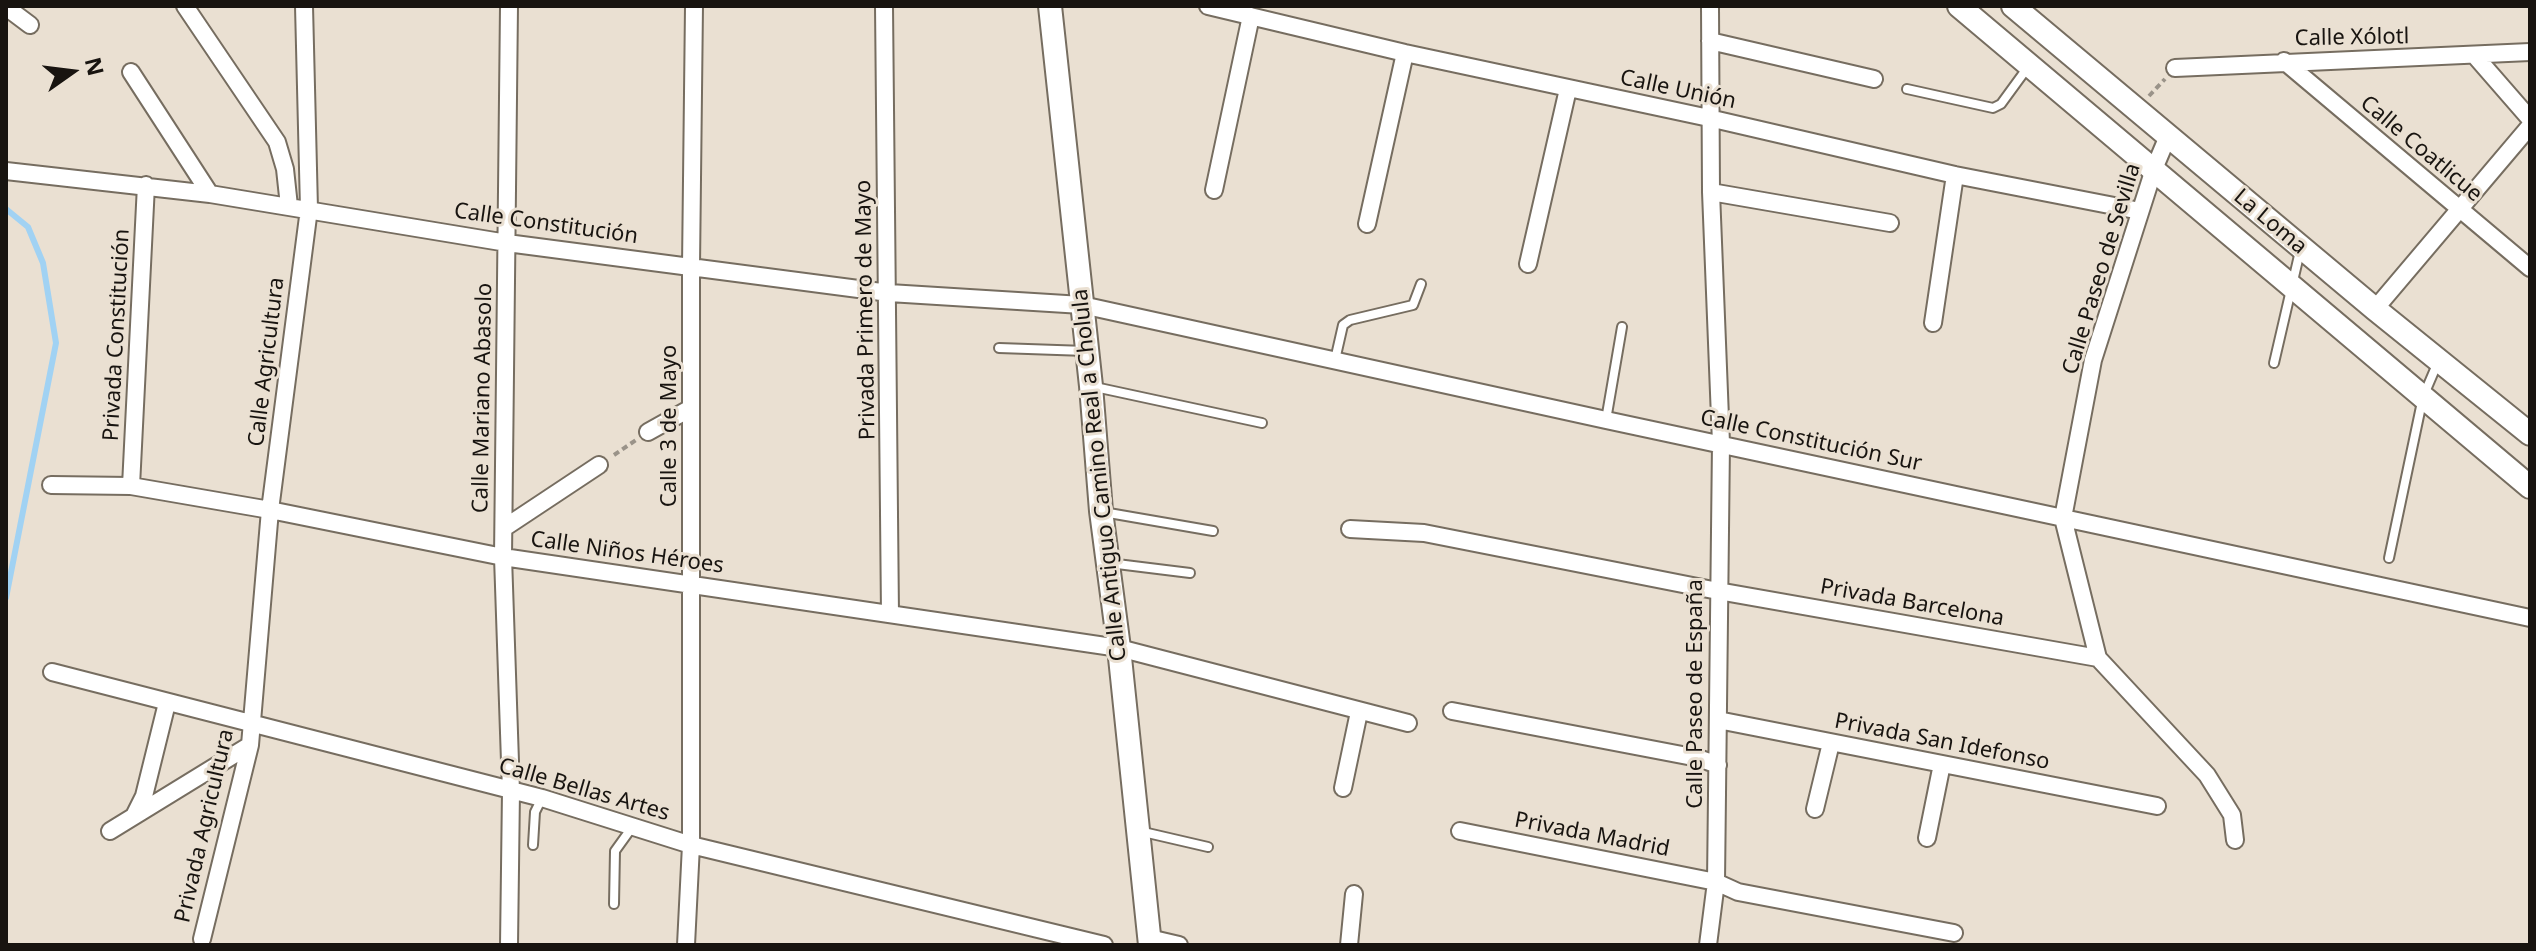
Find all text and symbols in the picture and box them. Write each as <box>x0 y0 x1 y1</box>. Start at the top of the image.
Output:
street label: Calle Xólotl <box>2295 24 2409 52</box>
north arrow <box>32 32 112 112</box>
text: N <box>79 54 112 78</box>
street label: Calle Unión <box>1618 65 1738 115</box>
street label: Calle Coatlicue <box>2355 90 2487 208</box>
street label: Calle Paseo de Sevilla <box>2057 160 2147 378</box>
street label: Privada Primero de Mayo <box>851 180 881 440</box>
street label: La Loma <box>2228 184 2312 260</box>
street label: Calle Constitución <box>452 198 640 250</box>
street label: Privada Constitución <box>98 228 136 442</box>
street label: Calle Agricultura <box>244 276 290 448</box>
street label: Calle Mariano Abasolo <box>468 283 498 513</box>
street label: Calle Antiguo Camino Real a Cholula <box>1067 288 1133 662</box>
street label: Calle 3 de Mayo <box>657 345 683 507</box>
street label: Calle Constitución Sur <box>1698 405 1924 477</box>
street label: Calle Niños Héroes <box>529 526 725 580</box>
street label: Privada Barcelona <box>1818 574 2006 632</box>
street label: Calle Paseo de España <box>1683 579 1709 809</box>
street label: Privada San Idefonso <box>1832 708 2052 776</box>
street label: Privada Agricultura <box>170 727 240 925</box>
street label: Calle Bellas Artes <box>496 753 672 827</box>
street label: Privada Madrid <box>1512 807 1672 863</box>

